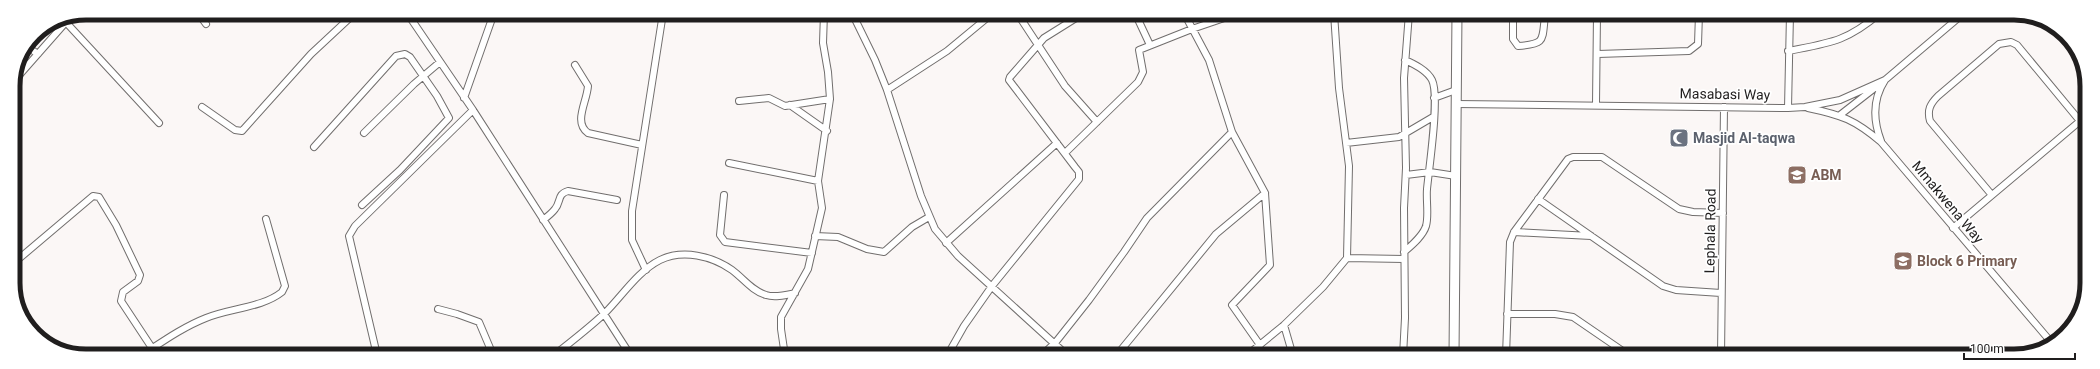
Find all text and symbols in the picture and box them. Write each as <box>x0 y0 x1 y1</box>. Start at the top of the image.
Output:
street label: Masabasi Way <box>1680 85 1771 103</box>
mosque icon: Masjid Al-taqwa <box>1668 127 1690 149</box>
place label: Masjid Al-taqwa <box>1693 130 1796 146</box>
street label: Mmakwena Way <box>1909 158 1987 247</box>
school or university icon: ABM <box>1786 164 1808 186</box>
place label: ABM <box>1811 167 1842 183</box>
street label: Lephala Road <box>1701 188 1719 274</box>
school or university icon: Block 6 Primary <box>1892 250 1914 272</box>
place label: Block 6 Primary <box>1917 253 2018 269</box>
scale bar <box>1964 335 2075 361</box>
text: 100 m <box>1970 342 2004 356</box>

